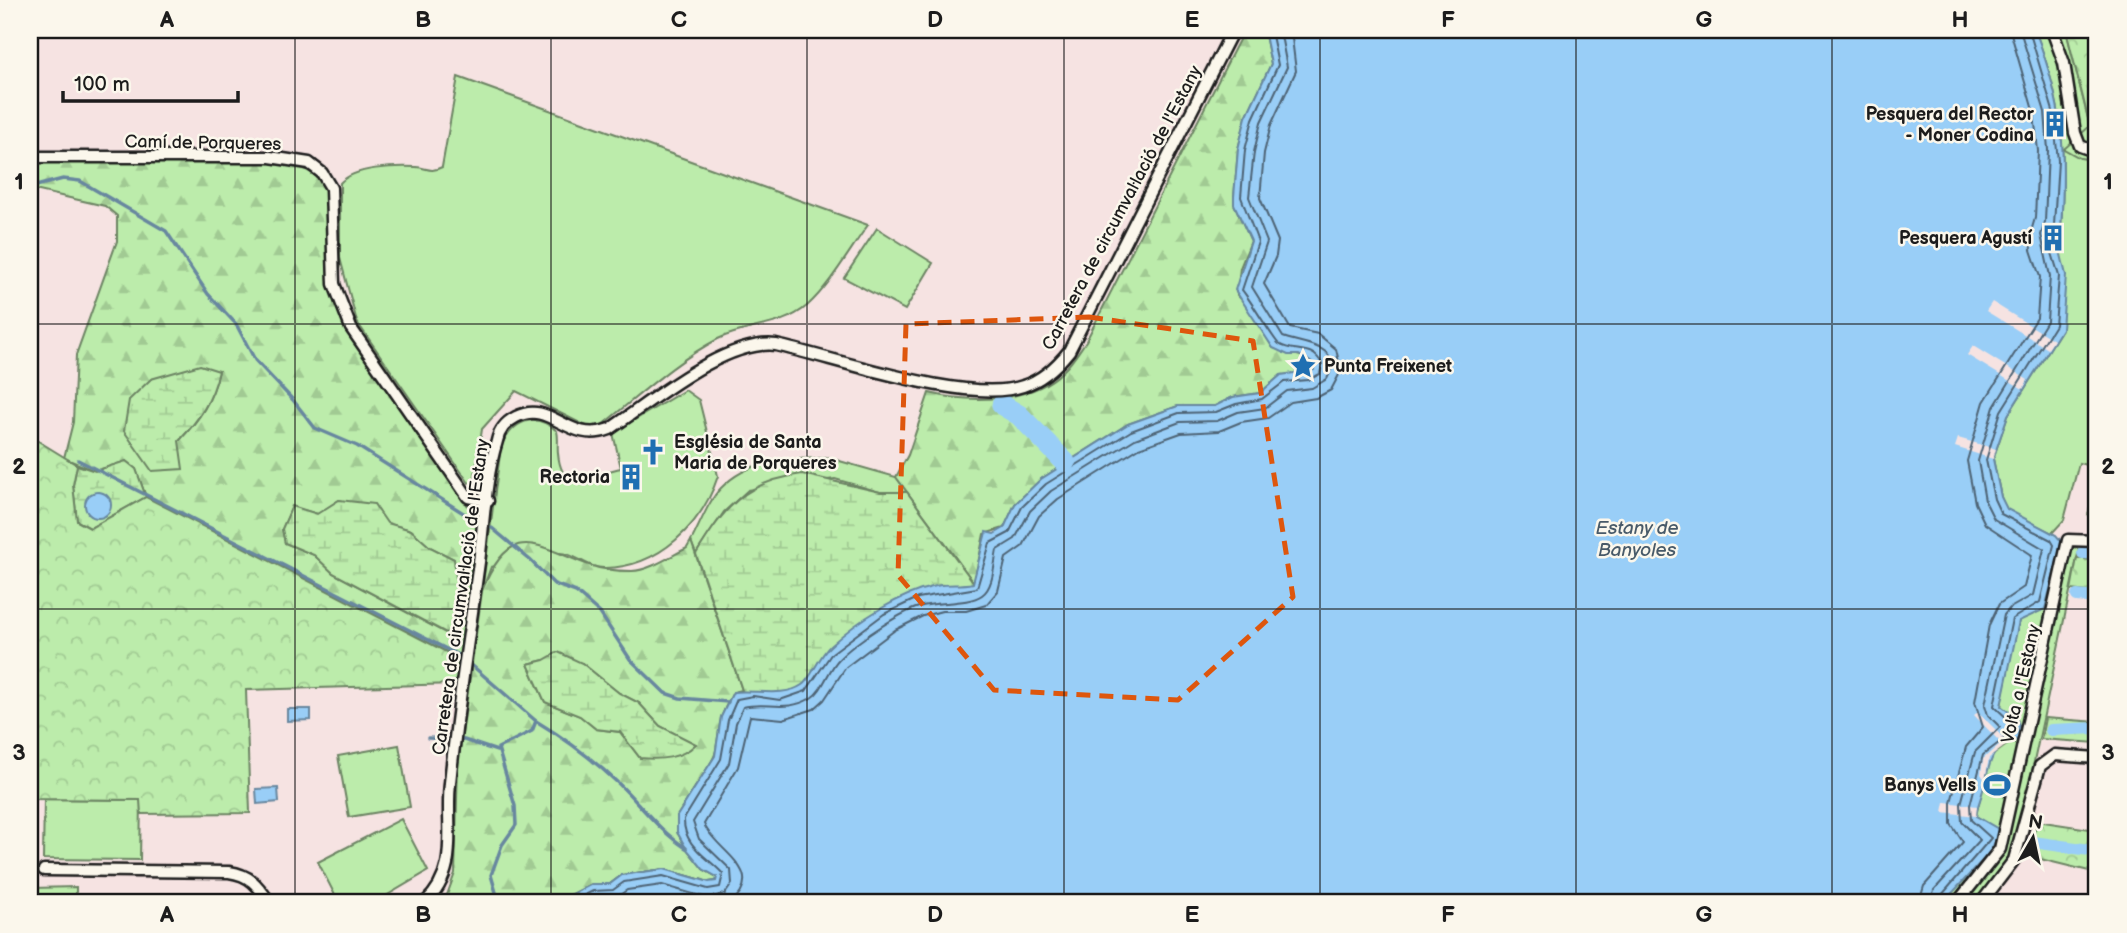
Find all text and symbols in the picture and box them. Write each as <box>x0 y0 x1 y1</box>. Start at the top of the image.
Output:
text: A <box>159 6 175 34</box>
text: B <box>415 6 431 34</box>
text: C <box>671 6 687 34</box>
text: D <box>927 6 943 34</box>
text: E <box>1185 6 1200 34</box>
text: F <box>1441 6 1455 34</box>
text: G <box>1696 6 1713 34</box>
text: H <box>1951 6 1969 34</box>
scale bar <box>63 60 238 104</box>
street label: Carretera de circumval·lació de l'Estany <box>1038 61 1207 354</box>
text: 100 m <box>74 72 130 97</box>
place label: Pesquera del Rector - Moner Codina <box>1866 104 2035 146</box>
building icon: Pesquera del Rector - Moner Codina <box>2040 109 2070 139</box>
street label: Camí de Porqueres <box>124 131 282 155</box>
text: 1 <box>14 168 24 196</box>
text: 1 <box>2103 168 2113 196</box>
building icon: Pesquera Agustí <box>2038 223 2068 253</box>
place label: Pesquera Agustí <box>1899 228 2033 249</box>
place icon: Punta Freixenet <box>1288 351 1318 381</box>
place label: Punta Freixenet <box>1324 356 1452 377</box>
place label: Església de Santa Maria de Porqueres <box>674 432 837 474</box>
street label: Carretera de circumval·lació de l'Estany <box>428 437 494 757</box>
church icon: Església de Santa Maria de Porqueres <box>638 437 668 467</box>
text: 2 <box>12 453 26 481</box>
text: 2 <box>2101 453 2115 481</box>
building icon: Rectoria <box>616 462 646 492</box>
place label: Rectoria <box>540 467 610 488</box>
water label: Estany de Banyoles <box>1595 517 1679 562</box>
street label: Volta a l'Estany <box>1997 622 2045 745</box>
text: 3 <box>12 739 26 767</box>
text: 3 <box>2101 739 2115 767</box>
sports icon: Banys Vells <box>1982 770 2012 800</box>
place label: Banys Vells <box>1884 775 1976 796</box>
north arrow <box>1997 804 2068 874</box>
text: N <box>2027 810 2044 835</box>
text: A <box>159 901 175 929</box>
text: B <box>415 901 431 929</box>
text: C <box>671 901 687 929</box>
text: D <box>927 901 943 929</box>
text: E <box>1185 901 1200 929</box>
text: F <box>1441 901 1455 929</box>
text: G <box>1696 901 1713 929</box>
text: H <box>1951 901 1969 929</box>

